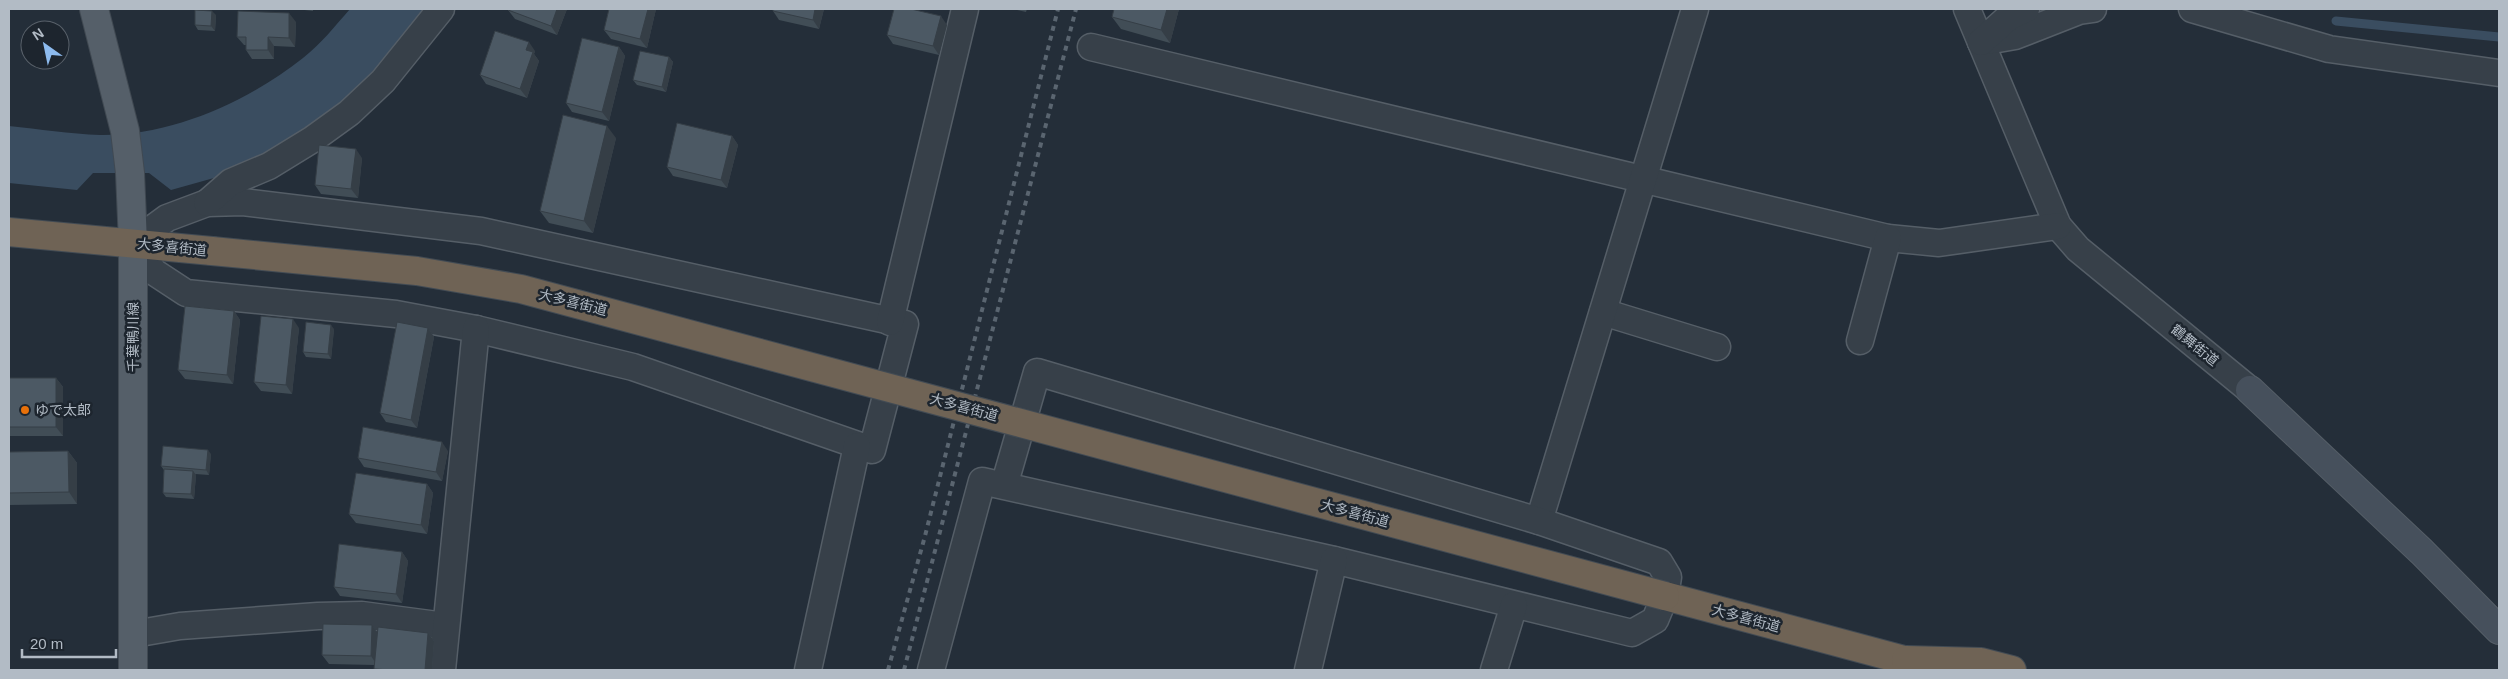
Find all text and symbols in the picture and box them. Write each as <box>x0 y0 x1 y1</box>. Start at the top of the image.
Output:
north arrow <box>20 20 70 70</box>
text: N <box>29 25 47 44</box>
street label: 大多喜街道 <box>136 235 208 259</box>
street label: 大多喜街道 <box>537 286 609 318</box>
street label: 千葉鴨川線 <box>125 302 141 372</box>
street label: 鶴舞街道 <box>2168 321 2222 369</box>
street label: 大多喜街道 <box>928 390 1000 424</box>
place label: ゆで太郎 <box>35 402 91 418</box>
marker: ゆで太郎 <box>19 404 31 416</box>
street label: 大多喜街道 <box>1319 496 1391 530</box>
street label: 大多喜街道 <box>1710 601 1782 635</box>
scale bar <box>22 626 116 658</box>
text: 20 m <box>30 635 63 652</box>

